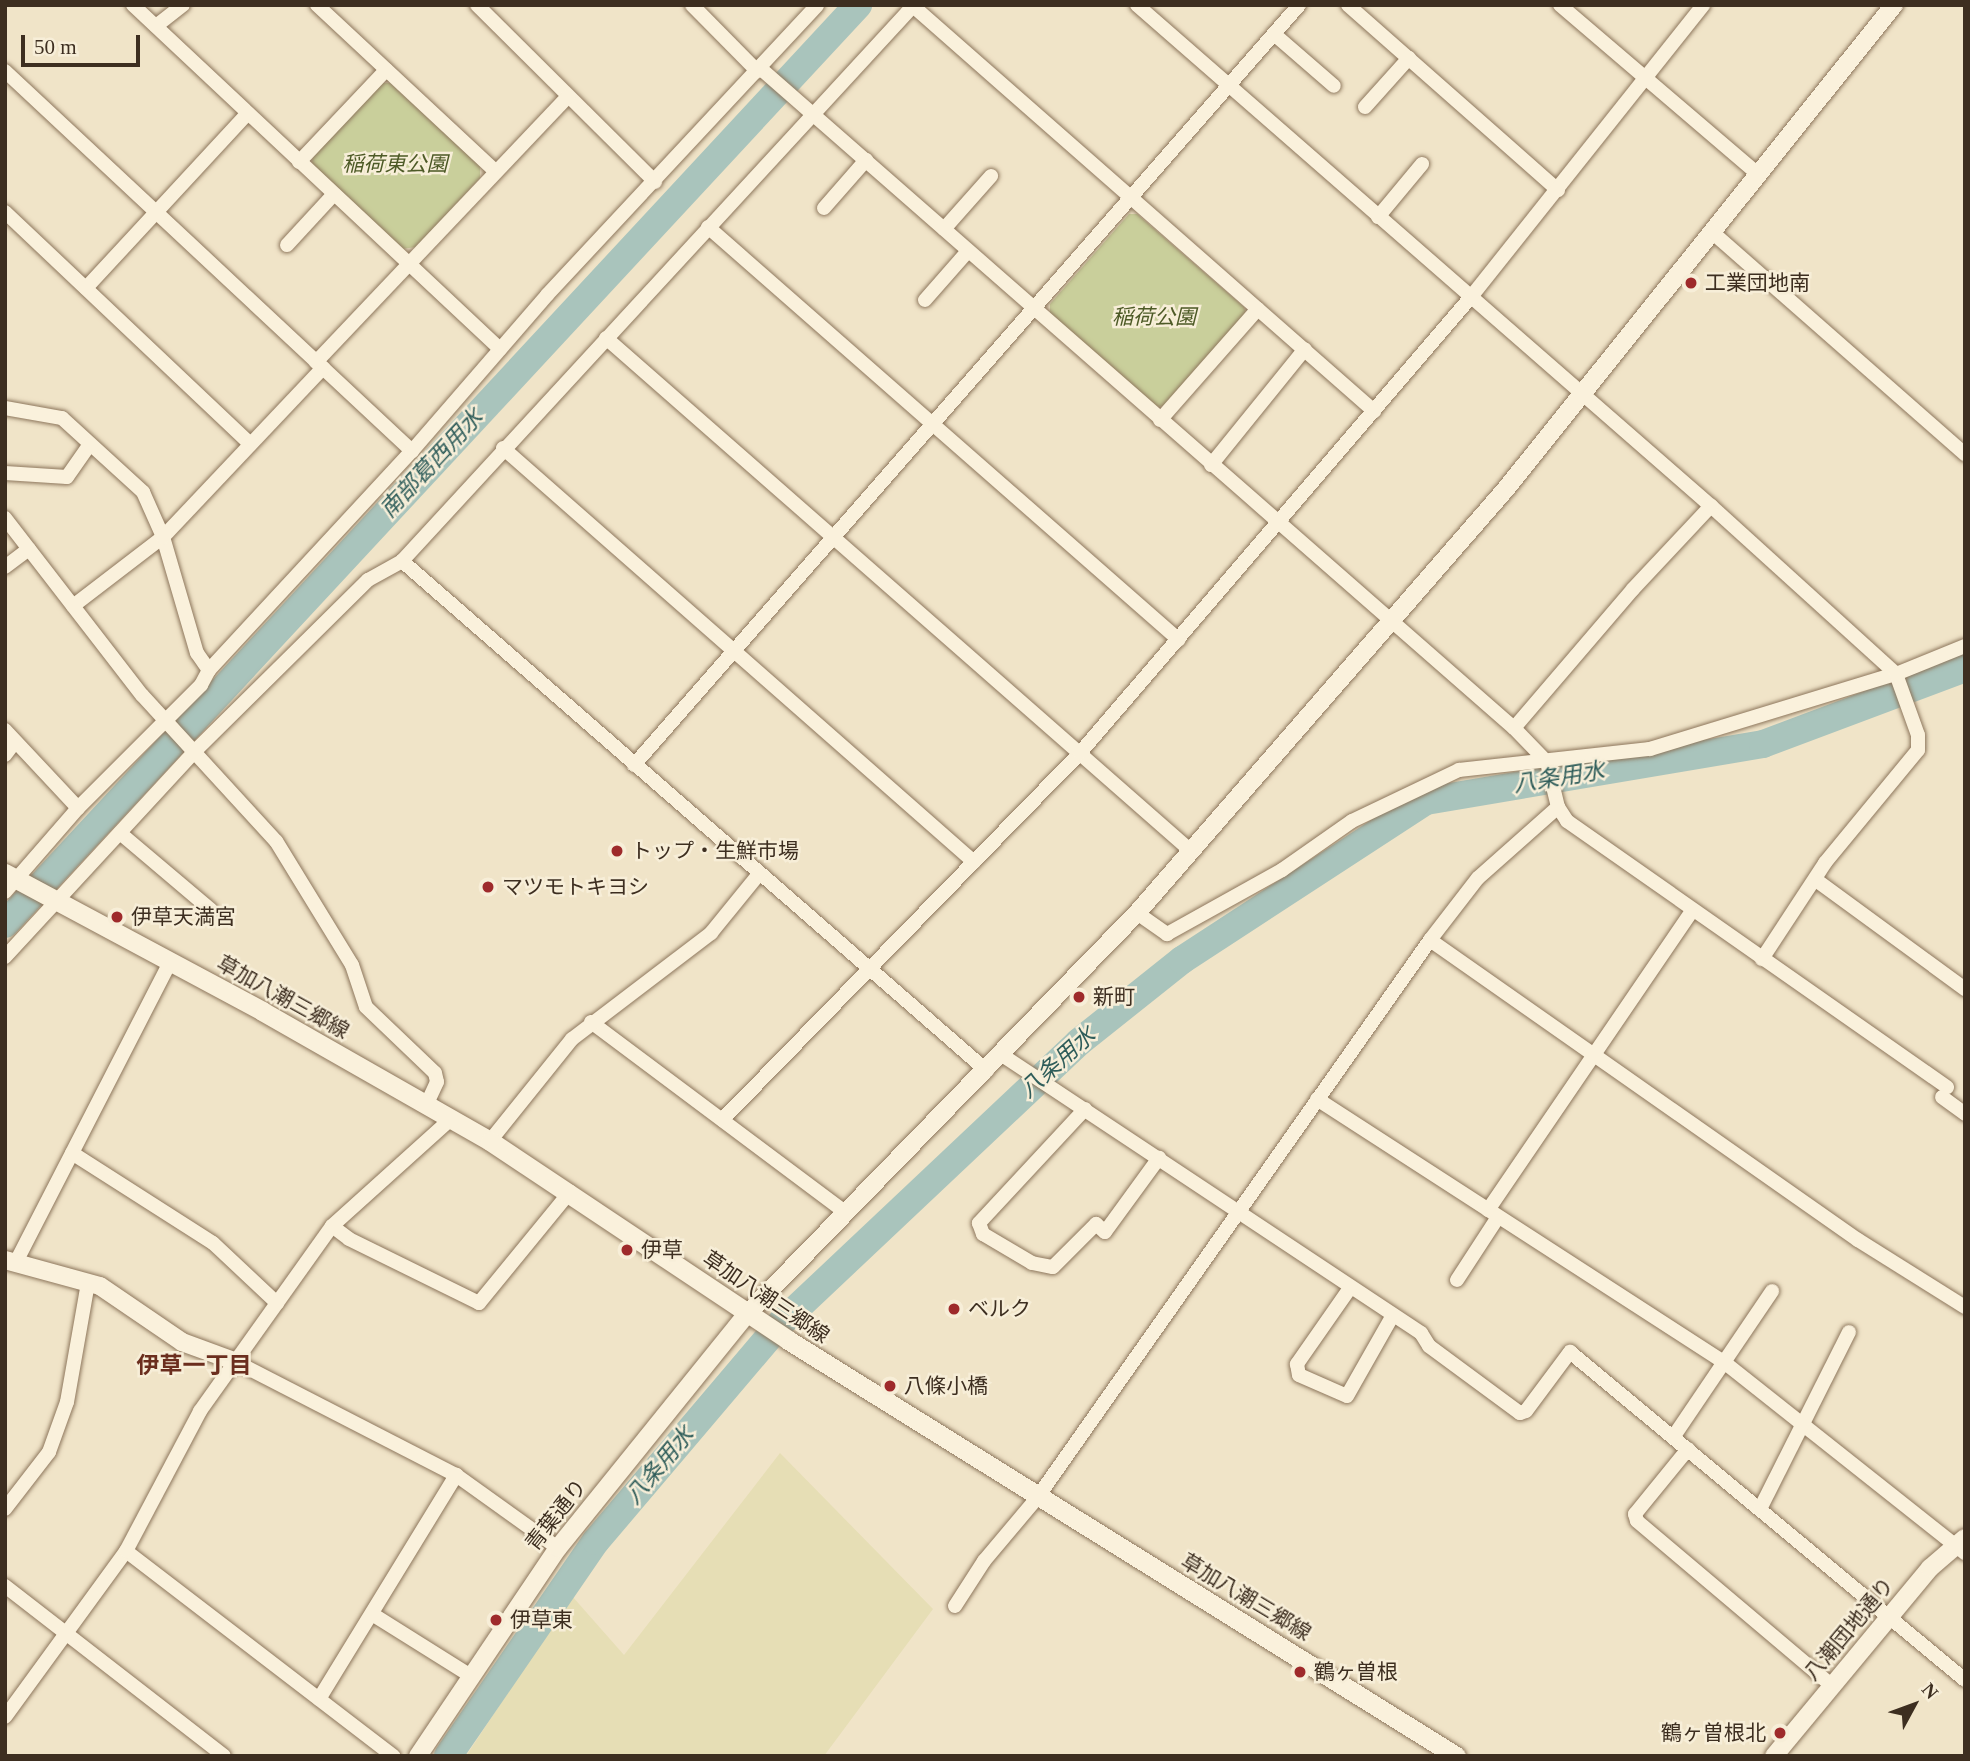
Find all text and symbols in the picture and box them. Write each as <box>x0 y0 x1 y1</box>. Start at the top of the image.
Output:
scale bar <box>24 21 144 65</box>
text: 50 m <box>34 35 77 59</box>
park label: 稲荷東公園 <box>343 151 447 177</box>
place label: 工業団地南 <box>1705 270 1810 296</box>
marker: 工業団地南 <box>1683 275 1699 291</box>
park label: 稲荷公園 <box>1112 304 1196 330</box>
water label: 南部葛西用水 <box>375 404 489 524</box>
water label: 八条用水 <box>1511 757 1607 799</box>
place label: トップ・生鮮市場 <box>631 838 799 864</box>
marker: トップ・生鮮市場 <box>609 843 625 859</box>
place label: マツモトキヨシ <box>502 874 649 900</box>
marker: マツモトキヨシ <box>480 879 496 895</box>
place label: 伊草天満宮 <box>131 904 236 930</box>
marker: 伊草天満宮 <box>109 909 125 925</box>
street label: 草加八潮三郷線 <box>213 950 353 1044</box>
place label: 新町 <box>1093 984 1135 1010</box>
marker: 新町 <box>1071 989 1087 1005</box>
water label: 八条用水 <box>1015 1022 1101 1104</box>
place label: 伊草 <box>641 1237 683 1263</box>
marker: 伊草 <box>619 1242 635 1258</box>
street label: 草加八潮三郷線 <box>698 1245 834 1349</box>
place label: ベルク <box>968 1296 1031 1322</box>
marker: ベルク <box>946 1301 962 1317</box>
district label: 伊草一丁目 <box>137 1352 251 1380</box>
place label: 八條小橋 <box>904 1373 988 1399</box>
marker: 八條小橋 <box>882 1378 898 1394</box>
water label: 八条用水 <box>620 1422 700 1510</box>
street label: 青葉通り <box>520 1474 592 1556</box>
street label: 草加八潮三郷線 <box>1177 1548 1315 1646</box>
street label: 八潮団地通り <box>1799 1573 1899 1685</box>
place label: 伊草東 <box>510 1607 573 1633</box>
marker: 伊草東 <box>488 1612 504 1628</box>
place label: 鶴ヶ曽根 <box>1314 1659 1398 1685</box>
marker: 鶴ヶ曽根 <box>1292 1664 1308 1680</box>
north arrow <box>1879 1670 1949 1740</box>
text: N <box>1918 1679 1943 1703</box>
place label: 鶴ヶ曽根北 <box>1661 1720 1766 1746</box>
marker: 鶴ヶ曽根北 <box>1772 1725 1788 1741</box>

